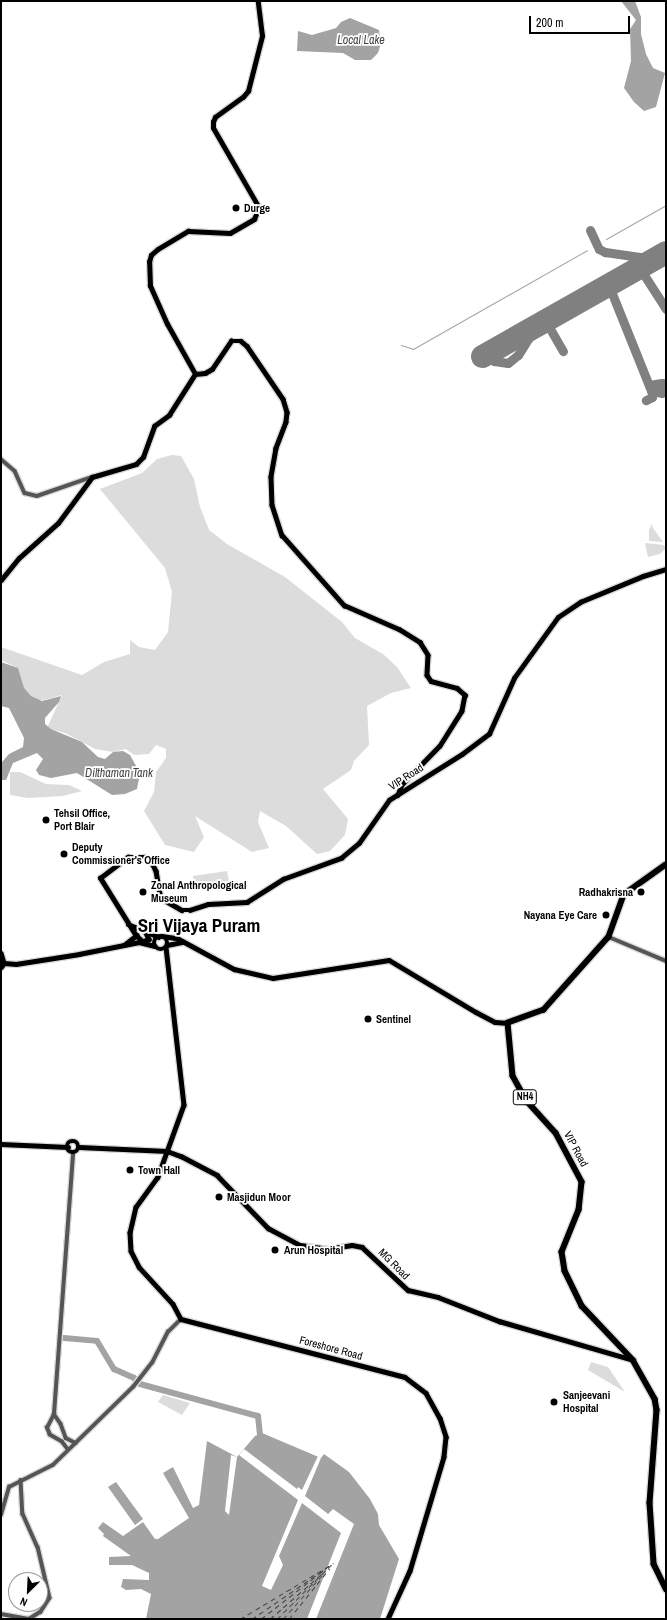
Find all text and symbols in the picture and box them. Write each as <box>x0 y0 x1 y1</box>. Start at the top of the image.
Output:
scale bar <box>531 8 632 34</box>
text: 200 m <box>536 15 563 31</box>
water label: Local Lake <box>337 34 385 48</box>
place label: Durge <box>244 201 270 215</box>
marker: Durge <box>231 203 241 213</box>
street label: VIP Road <box>386 761 426 793</box>
water label: Dilthaman Tank <box>85 767 153 781</box>
place label: Tehsil Office, Port Blair <box>54 807 110 833</box>
marker: Tehsil Office, Port Blair <box>41 815 51 825</box>
place label: Deputy Commissioner's Office <box>72 841 170 867</box>
marker: Deputy Commissioner's Office <box>59 849 69 859</box>
place label: Zonal Anthropological Museum <box>151 879 247 905</box>
place label: Radhakrisna <box>579 885 633 899</box>
marker: Zonal Anthropological Museum <box>138 887 148 897</box>
marker: Radhakrisna <box>636 887 646 897</box>
place label: Nayana Eye Care <box>524 908 597 922</box>
marker: Nayana Eye Care <box>600 909 612 921</box>
district label: Sri Vijaya Puram <box>138 915 260 937</box>
place label: Sentinel <box>376 1012 411 1026</box>
marker: Sentinel <box>363 1014 373 1024</box>
road number: NH4 <box>512 1089 538 1105</box>
street label: VIP Road <box>561 1129 591 1169</box>
place label: Town Hall <box>138 1163 180 1177</box>
marker: Town Hall <box>125 1165 135 1175</box>
place label: Masjidun Moor <box>227 1190 291 1204</box>
marker: Masjidun Moor <box>214 1192 224 1202</box>
place label: Arun Hospital <box>284 1243 343 1257</box>
marker: Arun Hospital <box>269 1244 281 1256</box>
street label: MG Road <box>376 1246 412 1282</box>
street label: Foreshore Road <box>298 1333 364 1363</box>
place label: Sanjeevani Hospital <box>563 1389 610 1415</box>
marker: Sanjeevani Hospital <box>548 1396 560 1408</box>
north arrow <box>8 1572 48 1612</box>
text: N <box>18 1594 29 1610</box>

